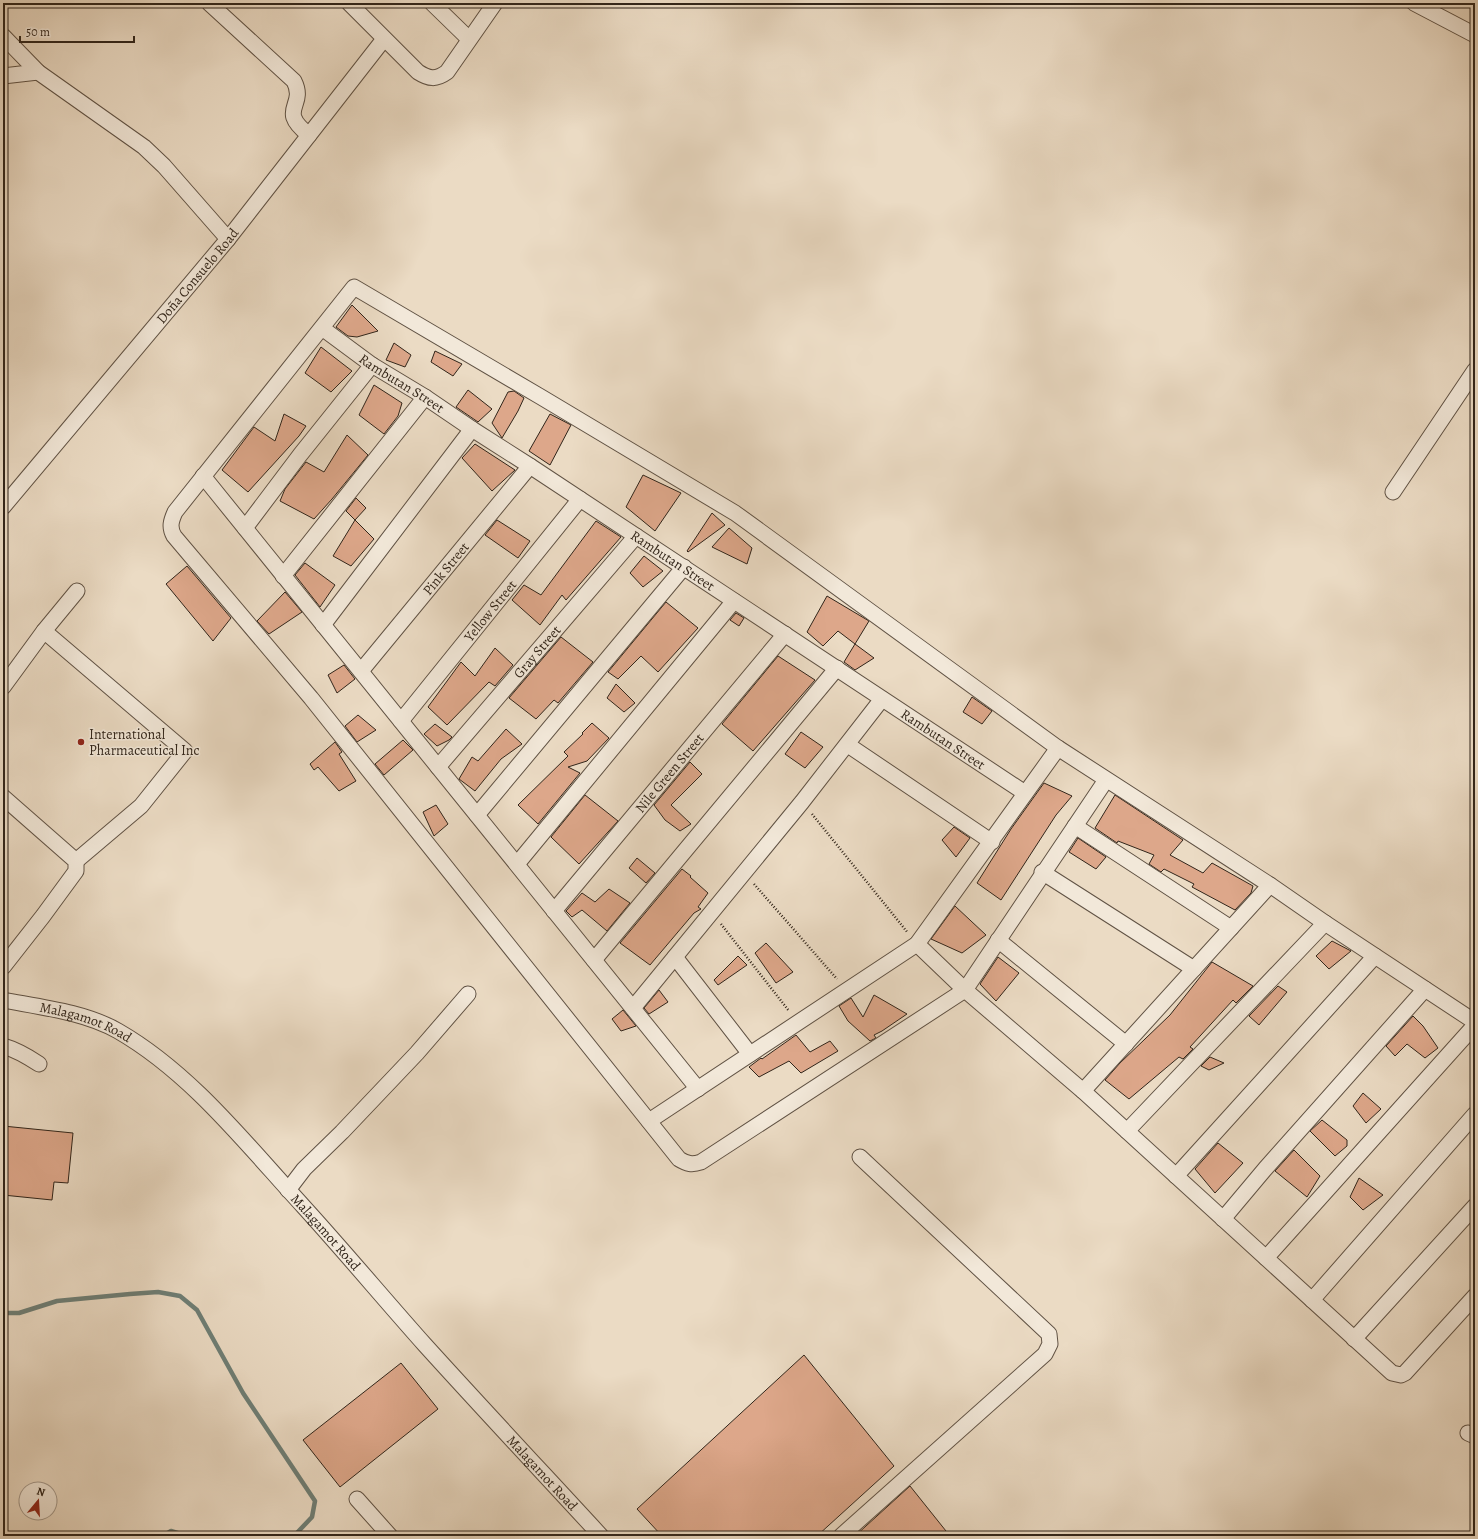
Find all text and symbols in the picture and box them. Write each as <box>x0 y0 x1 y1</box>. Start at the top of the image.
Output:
scale bar <box>20 18 134 44</box>
text: 50 m <box>26 24 50 40</box>
street label: Doña Consuelo Road <box>152 224 243 328</box>
street label: Rambutan Street <box>355 350 448 418</box>
street label: Rambutan Street <box>627 526 719 596</box>
street label: Pink Street <box>418 538 474 599</box>
street label: Yellow Street <box>459 576 521 646</box>
street label: Gray Street <box>509 621 566 682</box>
street label: Rambutan Street <box>897 705 989 774</box>
place label: International Pharmaceutical Inc <box>89 725 199 760</box>
street label: Nile Green Street <box>631 729 709 817</box>
marker: International Pharmaceutical Inc <box>76 737 86 747</box>
street label: Malagamot Road <box>38 998 136 1047</box>
street label: Malagamot Road <box>286 1190 365 1275</box>
street label: Malagamot Road <box>502 1431 582 1515</box>
north arrow <box>18 1481 58 1521</box>
text: N <box>35 1484 47 1500</box>

